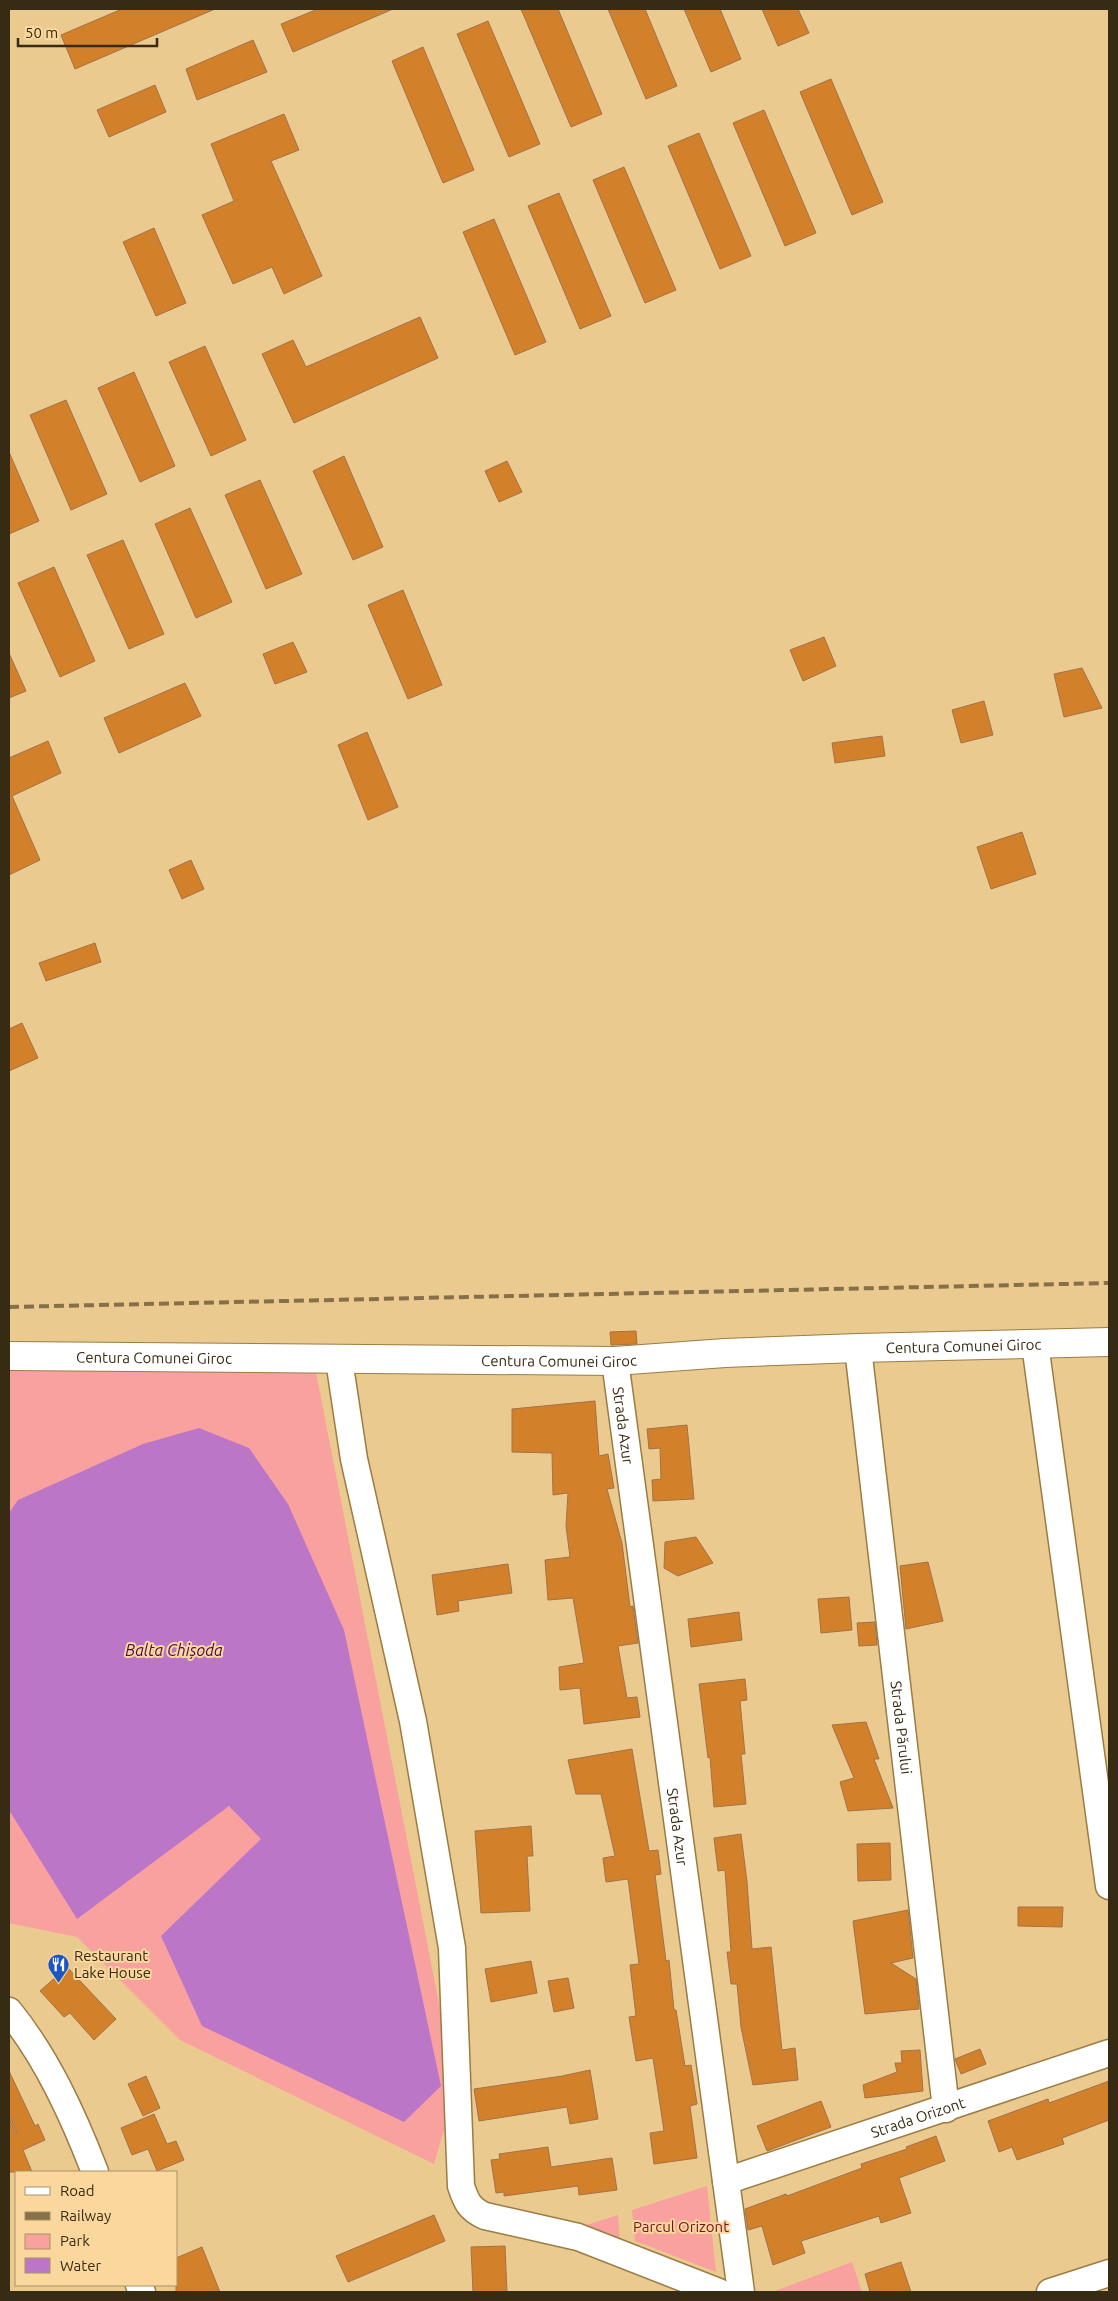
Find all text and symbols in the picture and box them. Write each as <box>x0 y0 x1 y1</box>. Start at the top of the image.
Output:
scale bar <box>18 15 156 47</box>
text: 50 m <box>25 24 58 41</box>
street label: Centura Comunei Giroc <box>885 1335 1042 1356</box>
street label: Centura Comunei Giroc <box>76 1348 232 1366</box>
street label: Centura Comunei Giroc <box>481 1351 637 1370</box>
street label: Strada Azur <box>610 1385 637 1466</box>
water label: Balta Chișoda <box>125 1641 223 1659</box>
street label: Strada Părului <box>888 1680 916 1775</box>
street label: Strada Azur <box>664 1787 692 1867</box>
place label: Restaurant Lake House <box>74 1947 151 1981</box>
restaurant icon: Restaurant Lake House <box>46 1952 70 1983</box>
street label: Strada Orizont <box>868 2093 967 2141</box>
legend <box>15 2171 178 2286</box>
text: Road <box>60 2182 95 2199</box>
text: Railway <box>60 2207 111 2224</box>
park label: Parcul Orizont <box>633 2218 729 2235</box>
text: Park <box>60 2232 90 2249</box>
text: Water <box>60 2257 101 2274</box>

